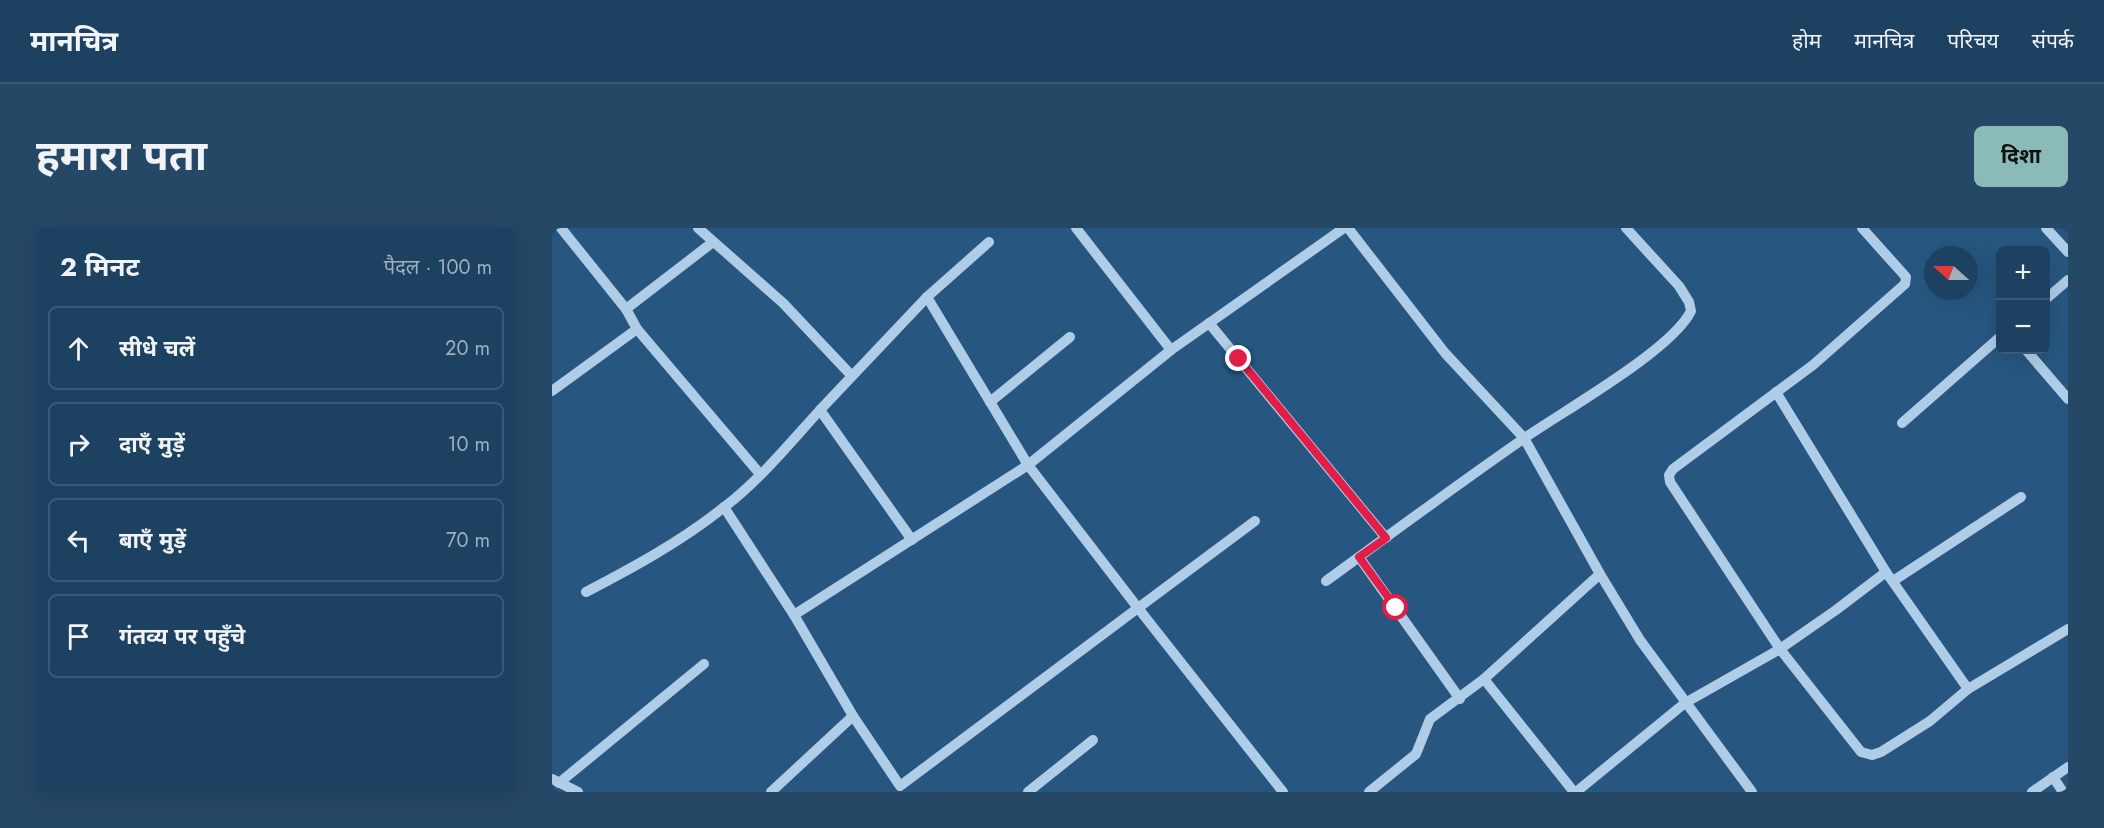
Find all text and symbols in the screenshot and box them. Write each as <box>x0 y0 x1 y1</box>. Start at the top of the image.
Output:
text: मानचित्र <box>30 21 118 62</box>
text: होम <box>1792 26 1821 56</box>
text: मानचित्र <box>1854 26 1914 56</box>
text: परिचय <box>1947 26 1999 56</box>
text: संपर्क <box>2032 26 2074 56</box>
text: हमारा पता <box>36 125 207 186</box>
button: दिशा <box>1974 126 2068 187</box>
north arrow <box>1924 246 1978 300</box>
map controls <box>1996 246 2050 354</box>
button: + <box>1996 246 2050 300</box>
text: 2 मिनट <box>60 248 139 286</box>
text: पैदल · 100 m <box>384 253 492 282</box>
button: − <box>1996 300 2050 354</box>
icon: ahead <box>62 332 95 365</box>
text: सीधे चलें <box>119 332 195 364</box>
text: 20 m <box>445 334 490 363</box>
route end <box>1225 345 1251 371</box>
icon: right <box>62 428 95 461</box>
text: दाएँ मुड़ें <box>119 428 185 460</box>
text: 10 m <box>447 430 490 459</box>
icon: left <box>62 524 95 557</box>
text: बाएँ मुड़ें <box>119 524 186 556</box>
text: 70 m <box>446 526 490 555</box>
route start <box>1382 594 1408 620</box>
icon: arrive <box>62 620 95 653</box>
text: गंतव्य पर पहुँचे <box>119 620 245 652</box>

